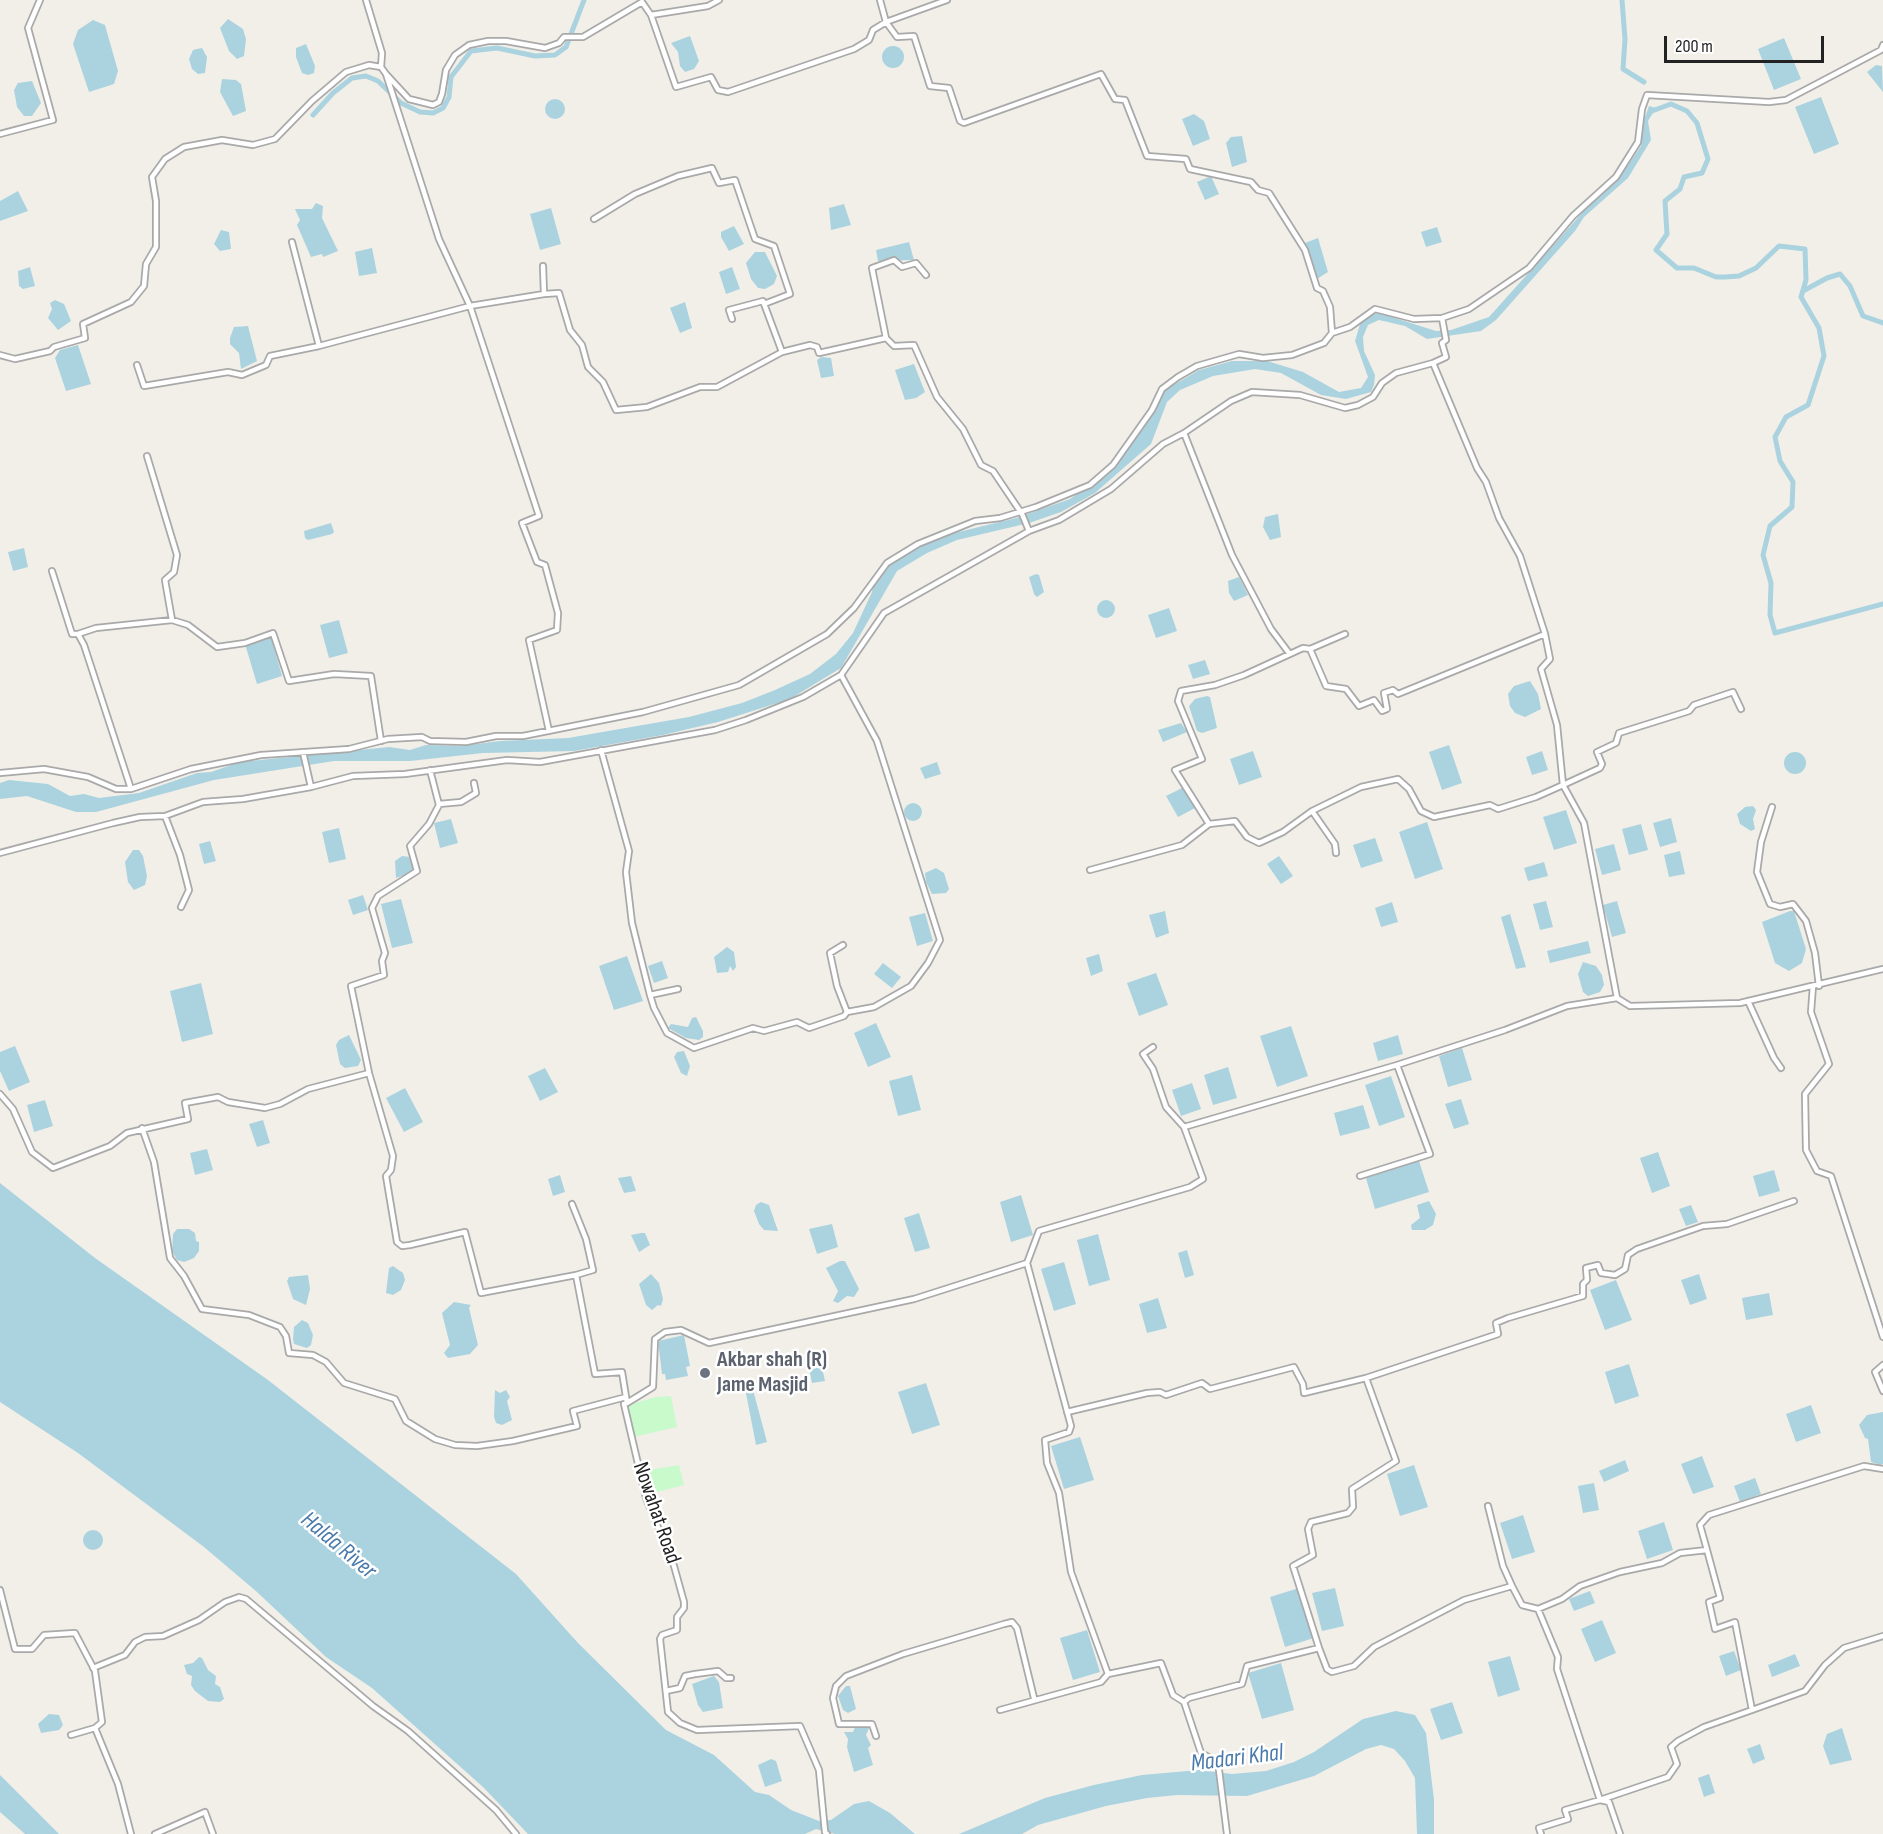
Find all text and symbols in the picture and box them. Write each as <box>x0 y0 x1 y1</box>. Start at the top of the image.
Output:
scale bar <box>1667 24 1828 62</box>
text: 200 m <box>1675 36 1713 57</box>
place label: Akbar shah (R) Jame Masjid <box>717 1347 827 1398</box>
marker: Akbar shah (R) Jame Masjid <box>698 1366 712 1380</box>
street label: Nowahat Road <box>626 1459 686 1567</box>
water label: Halda River <box>294 1506 382 1586</box>
water label: Madari Khal <box>1189 1739 1285 1779</box>

